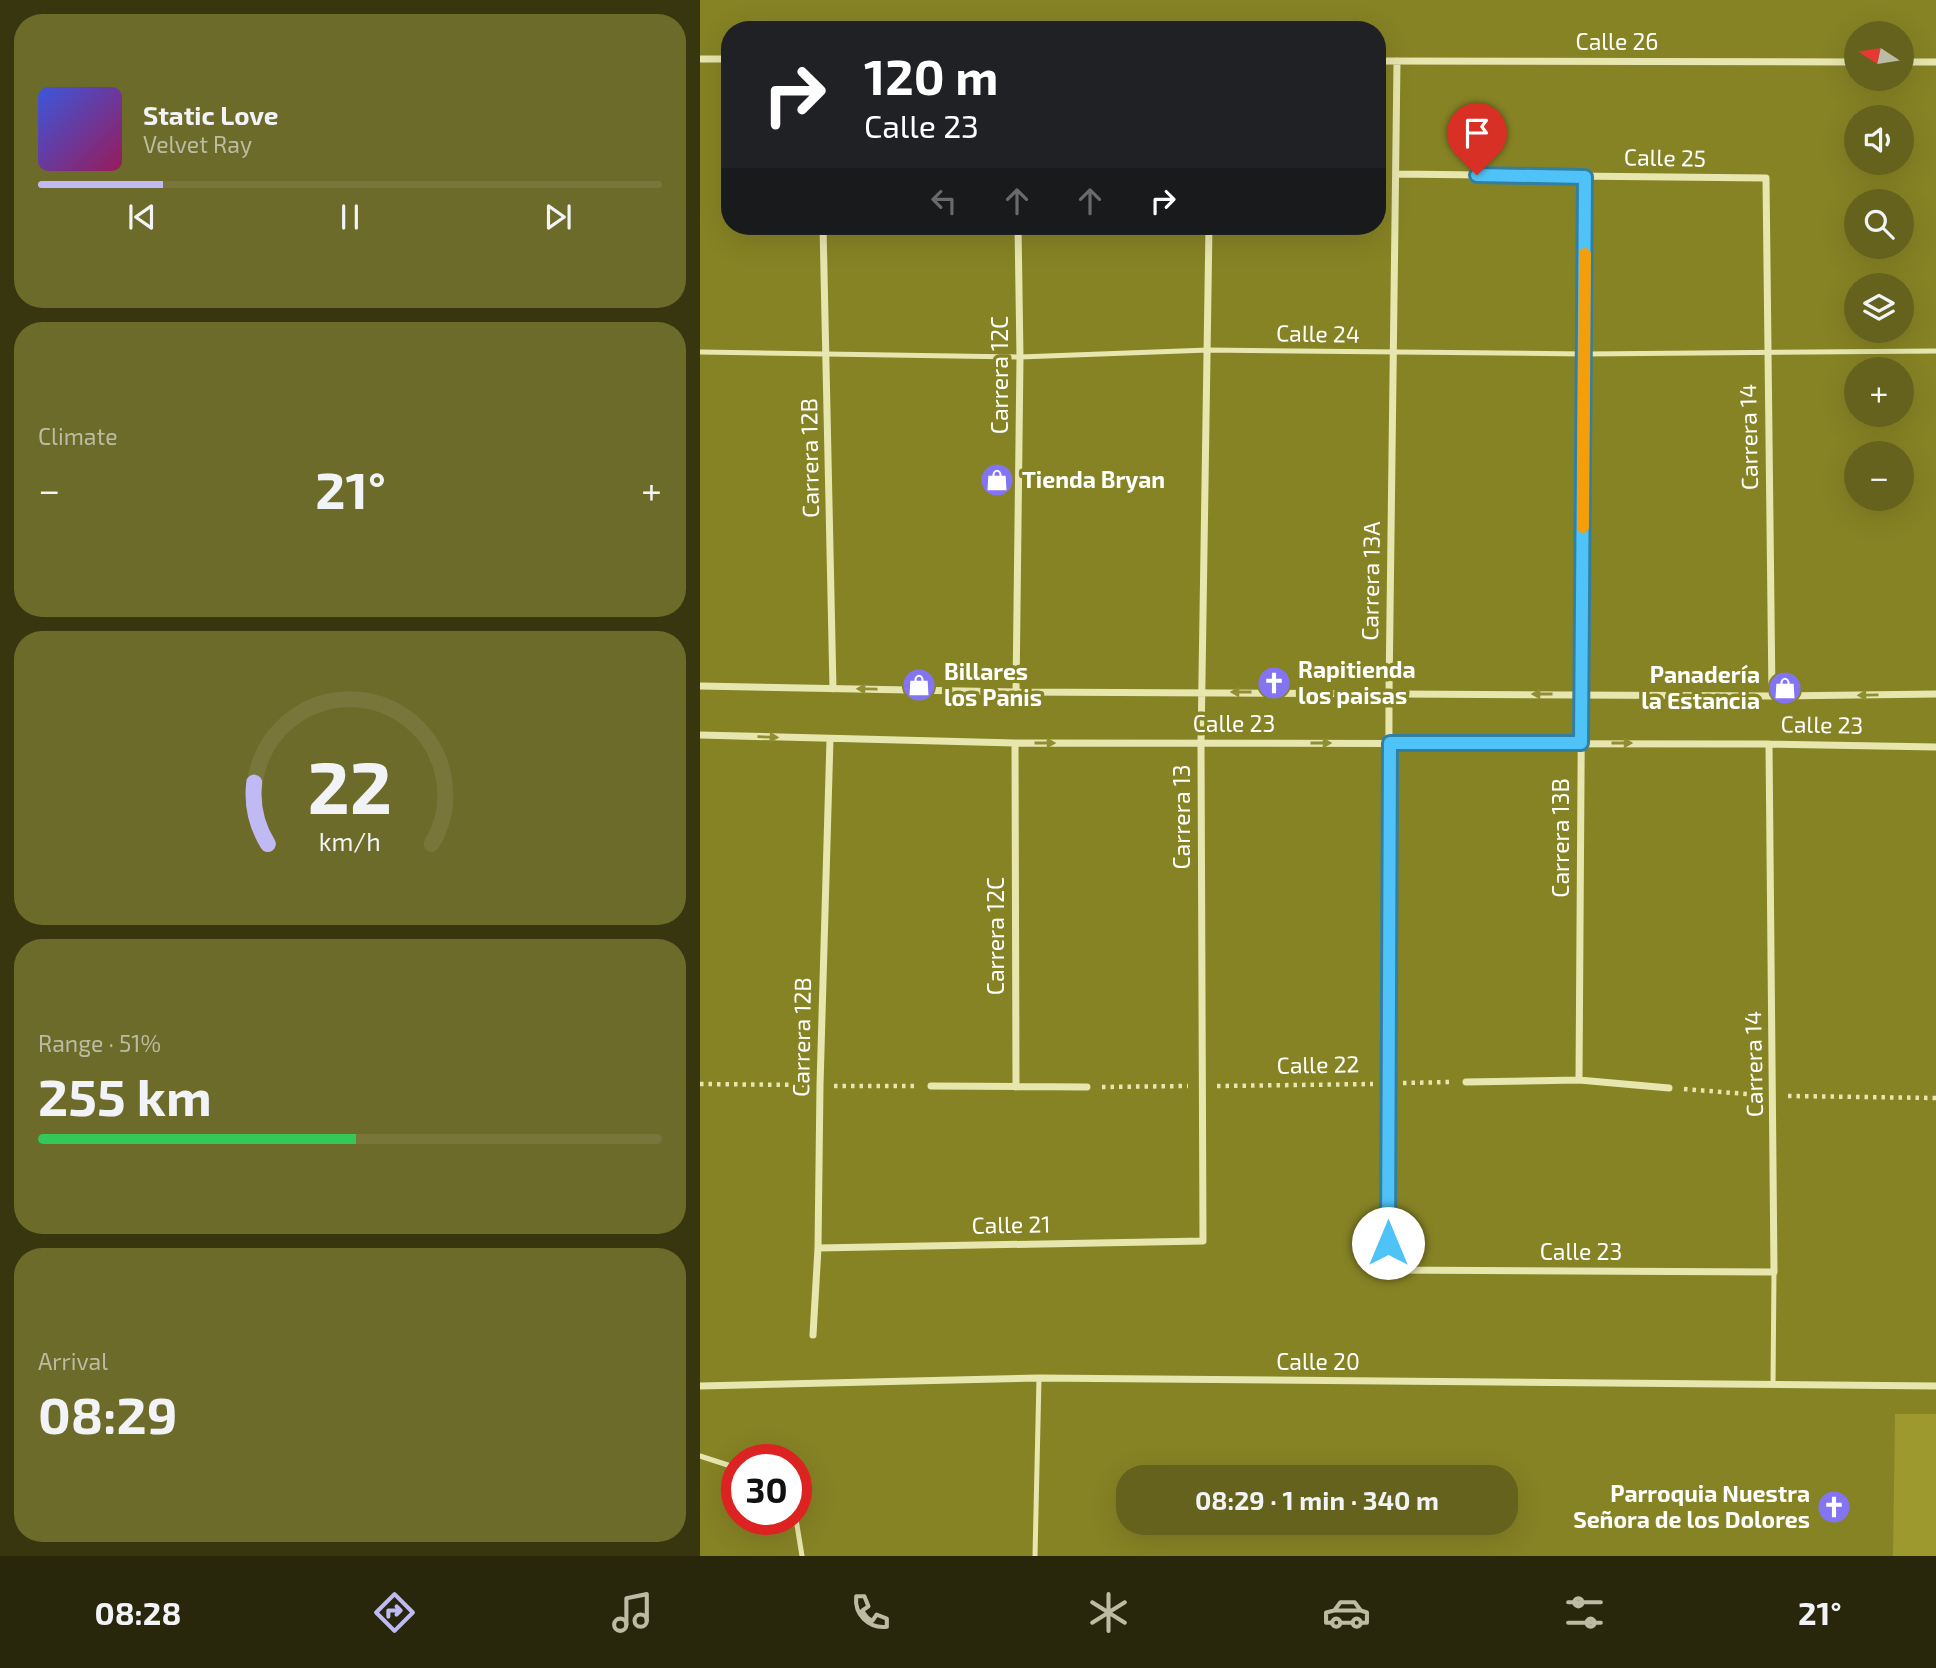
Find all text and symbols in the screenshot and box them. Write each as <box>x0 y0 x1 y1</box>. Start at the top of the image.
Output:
north arrow <box>1844 21 1914 91</box>
map controls <box>1844 21 1914 511</box>
street label: Calle 26 <box>1576 27 1658 55</box>
text: 120 m <box>864 46 998 105</box>
icon: right <box>749 49 840 140</box>
text: Static Love <box>143 99 279 130</box>
pin <box>1447 103 1507 175</box>
button: sound <box>1844 105 1914 175</box>
text: Calle 23 <box>864 106 979 144</box>
icon: arrive <box>1458 114 1496 152</box>
text: Velvet Ray <box>143 130 252 158</box>
street label: Calle 25 <box>1624 142 1706 172</box>
icon: left <box>925 182 963 220</box>
icon: ahead <box>998 182 1036 220</box>
icon: ahead <box>1071 182 1109 220</box>
icon: right <box>1144 182 1182 220</box>
button: search <box>1844 189 1914 259</box>
icon: previous <box>123 198 161 236</box>
icon: pause <box>331 198 369 236</box>
icon: next <box>539 198 577 236</box>
button: layers <box>1844 273 1914 343</box>
street label: Carrera 12C <box>985 316 1013 434</box>
street label: Calle 24 <box>1276 318 1360 348</box>
button: + <box>1844 357 1914 427</box>
street label: Carrera 14 <box>1733 384 1763 491</box>
street label: Carrera 12B <box>794 398 824 518</box>
text: Climate <box>38 422 118 450</box>
button: − <box>1844 441 1914 511</box>
text: 21° <box>315 457 386 519</box>
shop icon: Tienda Bryan <box>978 461 1016 499</box>
place label: Tienda Bryan <box>1022 465 1165 493</box>
text: − <box>38 466 60 512</box>
text: + <box>641 466 662 512</box>
street label: Carrera 13A <box>1355 520 1385 641</box>
place label: Rapitienda los paisas <box>1298 655 1416 709</box>
place label: Billares los Panis <box>944 657 1042 711</box>
place label: Panadería la Estancia <box>1641 660 1760 714</box>
church icon: Rapitienda los paisas <box>1255 664 1293 702</box>
shop icon: Billares los Panis <box>900 666 938 704</box>
shop icon: Panadería la Estancia <box>1766 669 1804 707</box>
one-way arrow <box>856 684 878 695</box>
one-way arrow <box>1230 686 1252 698</box>
one-way arrow <box>1531 688 1553 700</box>
one-way arrow <box>1857 689 1879 701</box>
street label: Calle 23 <box>1193 709 1275 737</box>
street label: Calle 23 <box>1780 709 1864 739</box>
one-way arrow <box>757 732 779 743</box>
one-way arrow <box>1034 737 1056 749</box>
one-way arrow <box>1310 737 1332 749</box>
one-way arrow <box>1611 737 1633 749</box>
text: 22 <box>308 741 392 829</box>
street label: Carrera 13 <box>1167 764 1195 870</box>
street label: Carrera 13B <box>1546 778 1574 898</box>
text: km/h <box>319 826 381 856</box>
street label: Carrera 12C <box>981 877 1009 995</box>
street label: Carrera 12B <box>786 977 816 1097</box>
street label: Carrera 14 <box>1738 1011 1768 1118</box>
text: Range · 51% <box>38 1029 161 1057</box>
street label: Calle 22 <box>1276 1049 1360 1079</box>
text: 255 km <box>38 1064 212 1126</box>
position arrow <box>1351 1206 1425 1280</box>
street label: Calle 21 <box>971 1209 1051 1239</box>
street label: Calle 23 <box>1540 1237 1622 1265</box>
text: Arrival <box>38 1347 108 1375</box>
street label: Calle 20 <box>1276 1347 1360 1375</box>
text: 08:29 <box>38 1382 177 1444</box>
speed limit sign: 30 <box>721 1444 812 1535</box>
place label: Parroquia Nuestra Señora de los Dolores <box>1573 1479 1810 1533</box>
text: 08:29 · 1 min · 340 m <box>1195 1484 1439 1515</box>
church icon: Parroquia Nuestra Señora de los Dolores <box>1815 1488 1853 1526</box>
icon: directions <box>370 1588 419 1637</box>
icon: music <box>608 1588 657 1637</box>
icon: phone <box>846 1588 895 1637</box>
icon: climate <box>1084 1588 1133 1637</box>
icon: car <box>1322 1588 1371 1637</box>
icon: filters <box>1560 1588 1609 1637</box>
text: 08:28 <box>94 1593 181 1631</box>
text: 21° <box>1798 1593 1841 1631</box>

